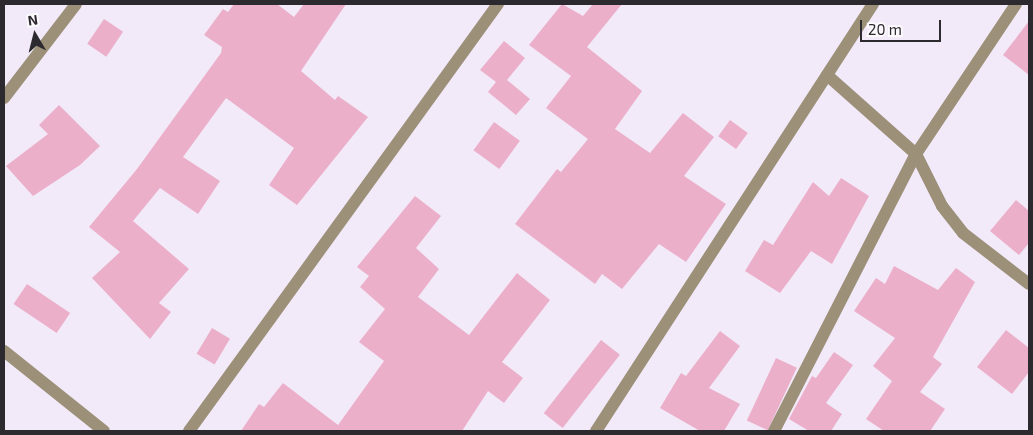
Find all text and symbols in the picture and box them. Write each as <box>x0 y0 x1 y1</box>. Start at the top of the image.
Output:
north arrow <box>10 10 60 60</box>
scale bar <box>863 10 944 42</box>
text: N <box>27 11 39 29</box>
text: 20 m <box>868 20 902 38</box>

